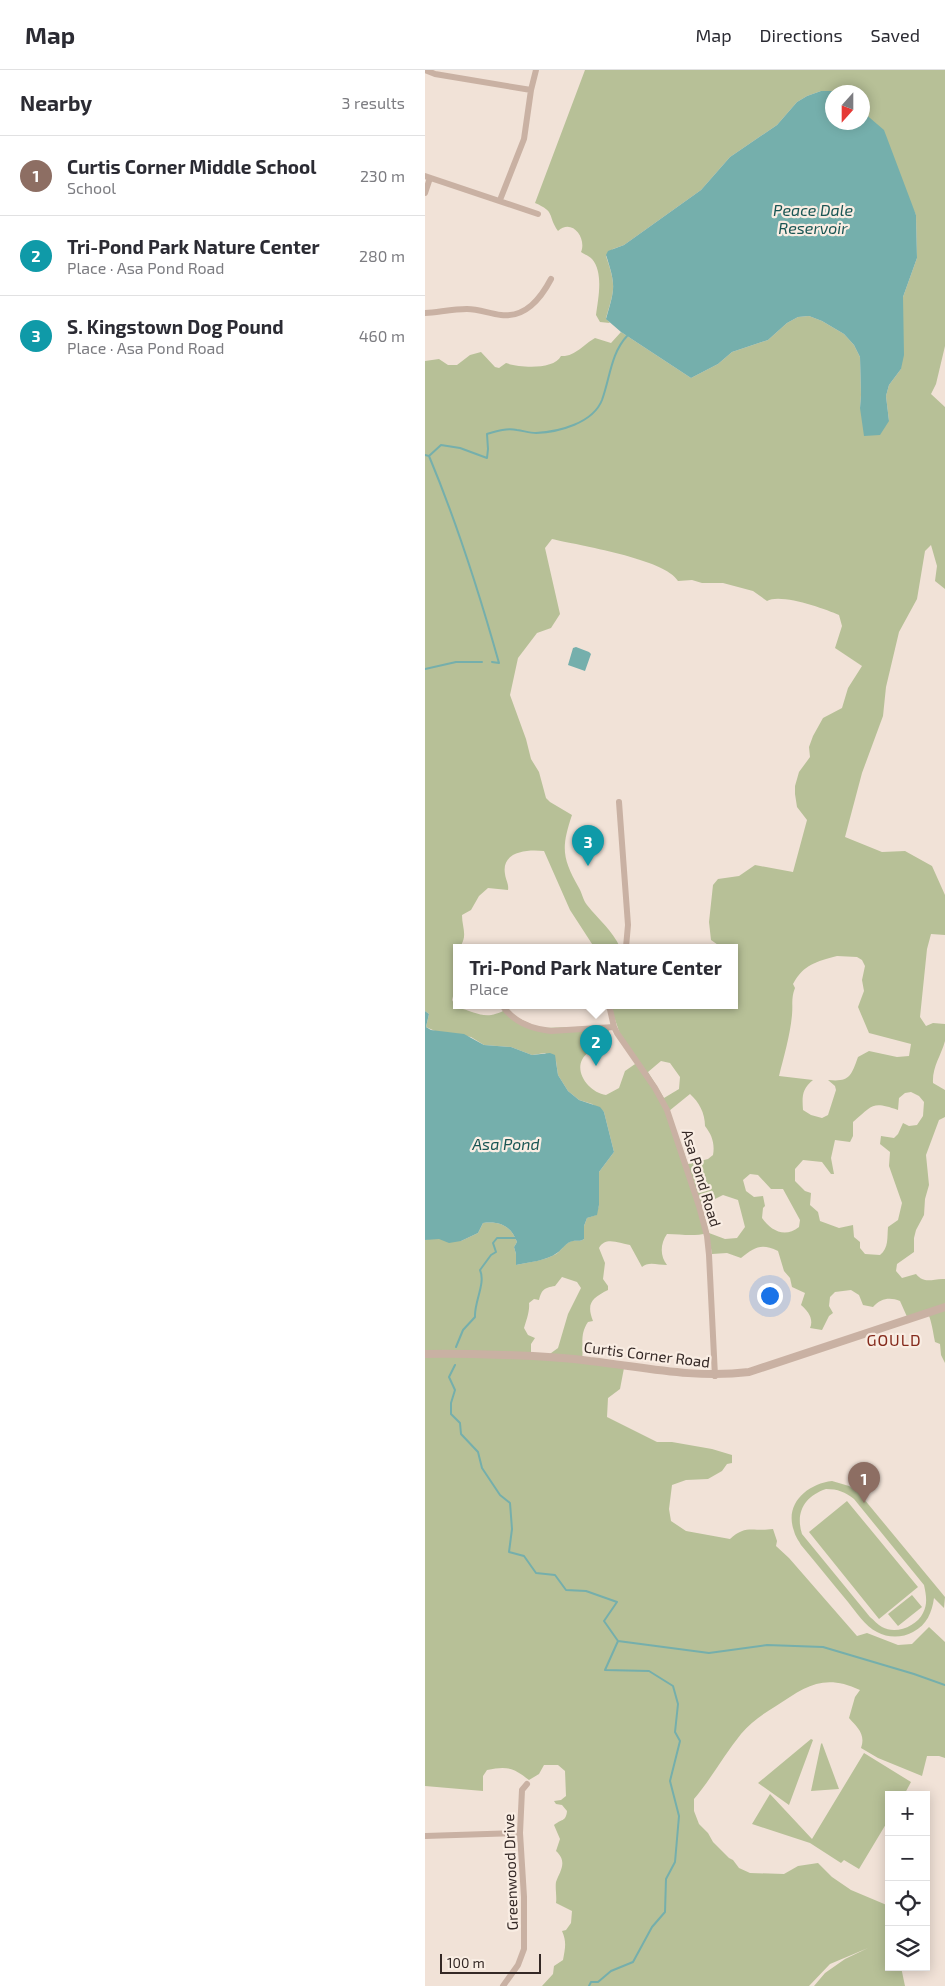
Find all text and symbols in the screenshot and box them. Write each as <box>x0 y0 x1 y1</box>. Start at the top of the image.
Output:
text: Map <box>25 20 75 49</box>
text: Map <box>695 24 732 46</box>
text: Directions <box>760 24 843 46</box>
text: Saved <box>871 24 920 46</box>
north arrow <box>825 85 870 130</box>
text: Nearby <box>20 90 92 115</box>
text: 3 results <box>342 93 405 112</box>
text: Curtis Corner Middle School <box>67 155 317 178</box>
text: 1 <box>33 166 39 185</box>
text: 230 m <box>360 166 405 185</box>
text: School <box>67 178 116 197</box>
water label: Peace Dale Reservoir <box>773 200 853 237</box>
text: Tri-Pond Park Nature Center <box>67 235 320 258</box>
text: 2 <box>31 246 41 265</box>
text: 280 m <box>359 246 405 265</box>
text: Place · Asa Pond Road <box>67 258 225 277</box>
text: S. Kingstown Dog Pound <box>67 315 284 338</box>
text: 3 <box>31 326 41 345</box>
text: 460 m <box>359 326 405 345</box>
text: Place · Asa Pond Road <box>67 338 225 357</box>
pin: 3 <box>572 825 604 866</box>
popup <box>453 944 738 1009</box>
text: Tri-Pond Park Nature Center <box>469 956 722 979</box>
text: Place <box>469 979 509 998</box>
pin: 2 <box>580 1025 612 1066</box>
street label: Asa Pond Road <box>679 1127 725 1229</box>
water label: Asa Pond <box>471 1134 540 1153</box>
your location <box>757 1283 783 1309</box>
district label: GOULD <box>866 1330 922 1349</box>
street label: Curtis Corner Road <box>583 1337 711 1371</box>
pin: 1 <box>848 1462 880 1503</box>
map controls <box>885 1791 930 1971</box>
button: + <box>885 1791 930 1836</box>
street label: Greenwood Drive <box>499 1813 521 1931</box>
button: − <box>885 1836 930 1881</box>
button: locate <box>885 1881 930 1926</box>
button: layers <box>885 1926 930 1971</box>
scale bar <box>440 1951 541 1974</box>
text: 100 m <box>447 1954 485 1971</box>

